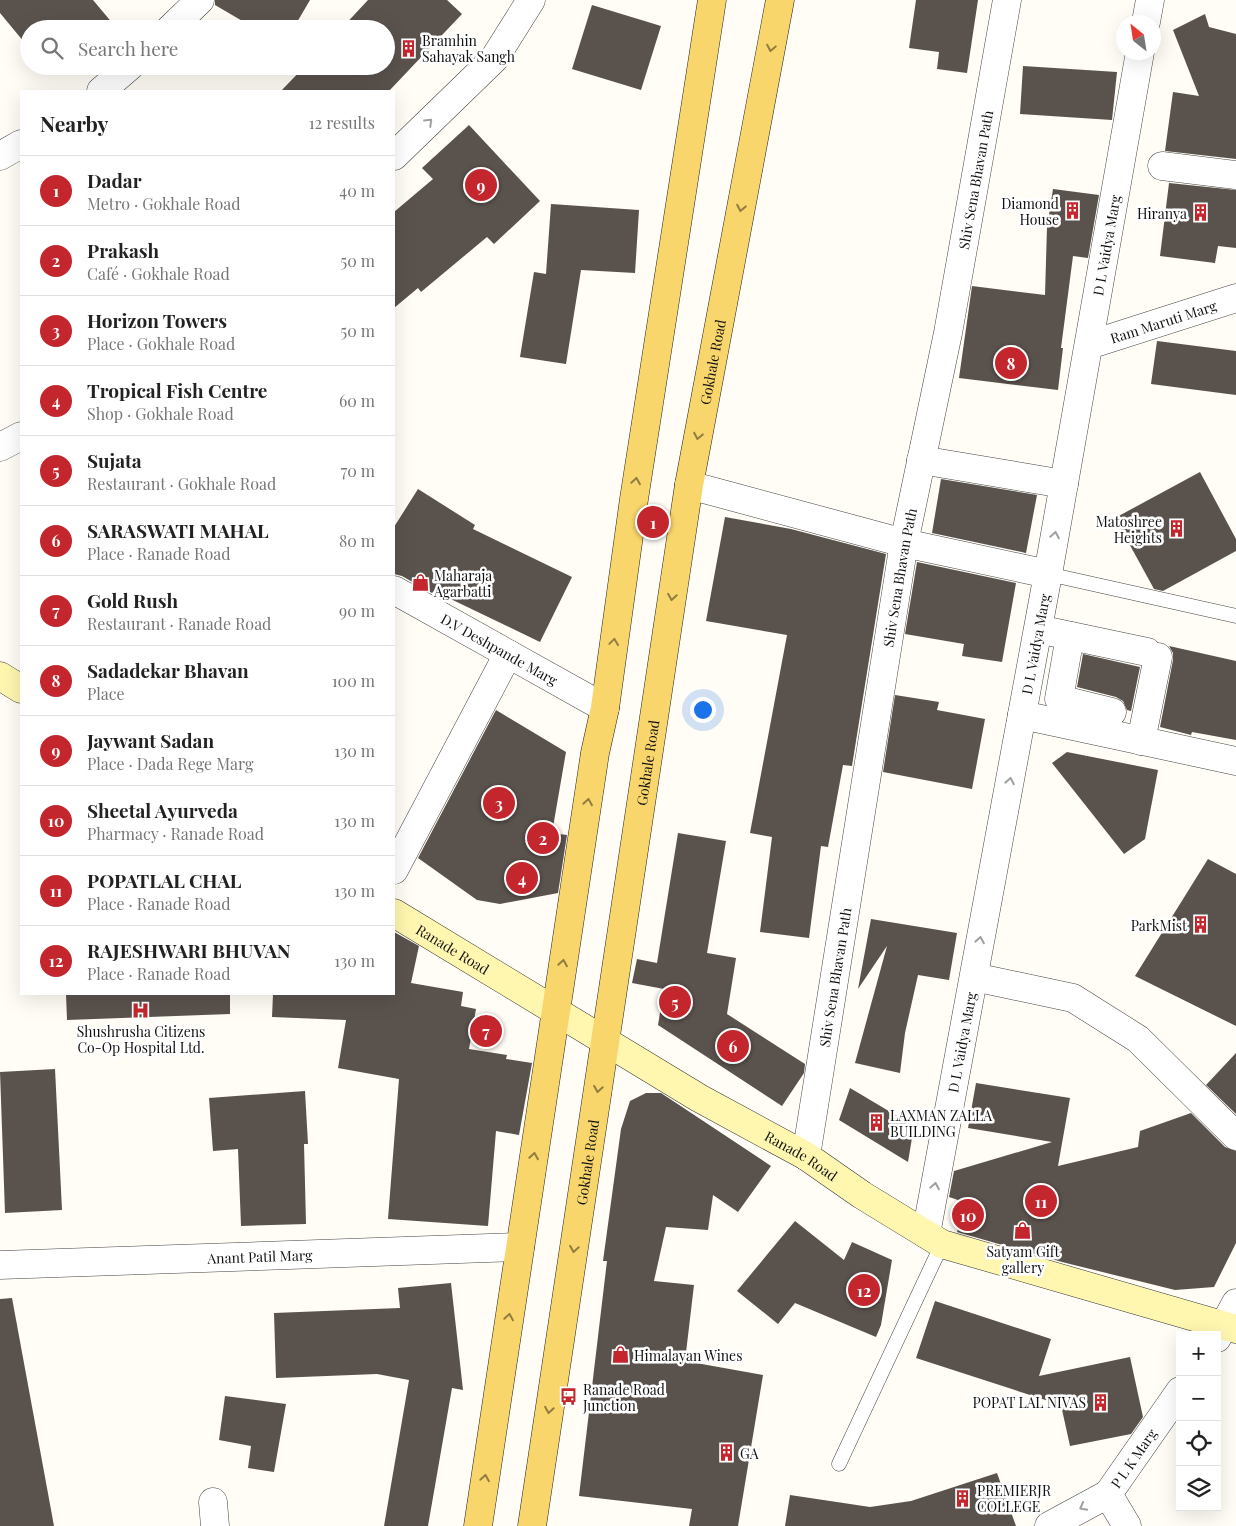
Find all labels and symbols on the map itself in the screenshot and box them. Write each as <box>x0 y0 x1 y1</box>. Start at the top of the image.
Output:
north arrow <box>1116 15 1161 60</box>
place label: Bramhin Sahayak Sangh <box>422 31 516 66</box>
building icon: Bramhin Sahayak Sangh <box>398 38 418 58</box>
one-way arrow <box>766 44 776 52</box>
street label: Shiv Sena Bhavan Path <box>954 108 997 251</box>
one-way arrow <box>423 119 432 128</box>
pin: 9 <box>465 166 497 204</box>
street label: D L Vaidya Marg <box>1088 193 1124 297</box>
place label: Diamond House <box>1001 194 1059 229</box>
building icon: Diamond House <box>1063 201 1083 221</box>
one-way arrow <box>736 203 747 212</box>
building icon: Hiranya <box>1191 203 1211 223</box>
place label: Hiranya <box>1137 204 1187 223</box>
street label: Ram Maruti Marg <box>1108 295 1220 347</box>
street label: Gokhale Road <box>695 318 729 406</box>
pin: 8 <box>995 344 1027 382</box>
one-way arrow <box>694 432 704 441</box>
one-way arrow <box>631 476 641 485</box>
pin: 1 <box>637 503 669 541</box>
street label: Shiv Sena Bhavan Path <box>878 505 921 648</box>
place label: Matoshree Heights <box>1096 512 1162 547</box>
building icon: Matoshree Heights <box>1166 519 1186 539</box>
one-way arrow <box>1049 530 1059 539</box>
place label: Maharaja Agarbatti <box>433 566 492 601</box>
shop icon: Maharaja Agarbatti <box>410 573 430 593</box>
street label: D L Vaidya Marg <box>1016 591 1054 696</box>
one-way arrow <box>668 592 678 601</box>
street label: D.V Deshpande Marg <box>438 609 562 690</box>
one-way arrow <box>608 637 619 645</box>
your location <box>690 697 716 723</box>
street label: Gokhale Road <box>631 719 663 807</box>
one-way arrow <box>1004 776 1015 785</box>
pin: 3 <box>483 784 515 822</box>
one-way arrow <box>582 798 592 806</box>
pin: 2 <box>527 819 559 857</box>
pin: 4 <box>506 859 538 897</box>
street label: Shiv Sena Bhavan Path <box>814 905 855 1048</box>
building icon: ParkMist <box>1191 915 1211 935</box>
place label: ParkMist <box>1131 916 1188 935</box>
street label: Ranade Road <box>413 919 493 978</box>
one-way arrow <box>975 936 985 945</box>
one-way arrow <box>557 958 568 966</box>
pin: 5 <box>659 983 691 1021</box>
street label: D L Vaidya Marg <box>943 990 980 1094</box>
hospital icon: Shushrusha Citizens Co-Op Hospital Ltd. <box>131 1001 151 1021</box>
pin: 7 <box>470 1012 502 1050</box>
place label: Shushrusha Citizens Co-Op Hospital Ltd. <box>77 1022 205 1057</box>
pin: 6 <box>717 1027 749 1065</box>
one-way arrow <box>593 1085 604 1093</box>
place label: LAXMAN ZALLA BUILDING <box>890 1106 992 1141</box>
building icon: LAXMAN ZALLA BUILDING <box>866 1113 886 1133</box>
street label: Gokhale Road <box>571 1118 603 1206</box>
street label: Ranade Road <box>762 1126 841 1185</box>
one-way arrow <box>528 1152 538 1161</box>
one-way arrow <box>930 1182 940 1191</box>
pin: 11 <box>1025 1182 1057 1220</box>
pin: 10 <box>952 1196 984 1234</box>
shop icon: Satyam Gift gallery <box>1013 1221 1033 1241</box>
place label: Satyam Gift gallery <box>987 1242 1060 1277</box>
street label: Anant Patil Marg <box>206 1245 313 1267</box>
one-way arrow <box>569 1245 579 1254</box>
pin: 12 <box>848 1271 880 1309</box>
one-way arrow <box>504 1313 514 1321</box>
shop icon: Himalayan Wines <box>610 1345 630 1365</box>
place label: Himalayan Wines <box>634 1346 742 1365</box>
place label: Ranade Road Junction <box>582 1380 665 1415</box>
bus stop icon: Ranade Road Junction <box>559 1387 579 1407</box>
building icon: POPAT LAL NIVAS <box>1090 1392 1110 1412</box>
place label: POPAT LAL NIVAS <box>973 1393 1086 1412</box>
one-way arrow <box>545 1406 555 1414</box>
street label: P L K Marg <box>1106 1424 1161 1492</box>
building icon: GA <box>716 1443 736 1463</box>
place label: GA <box>740 1444 759 1463</box>
one-way arrow <box>479 1473 490 1481</box>
place label: PREMIERJR COLLEGE <box>977 1481 1052 1516</box>
building icon: PREMIERJR COLLEGE <box>953 1488 973 1508</box>
one-way arrow <box>1079 1501 1088 1511</box>

